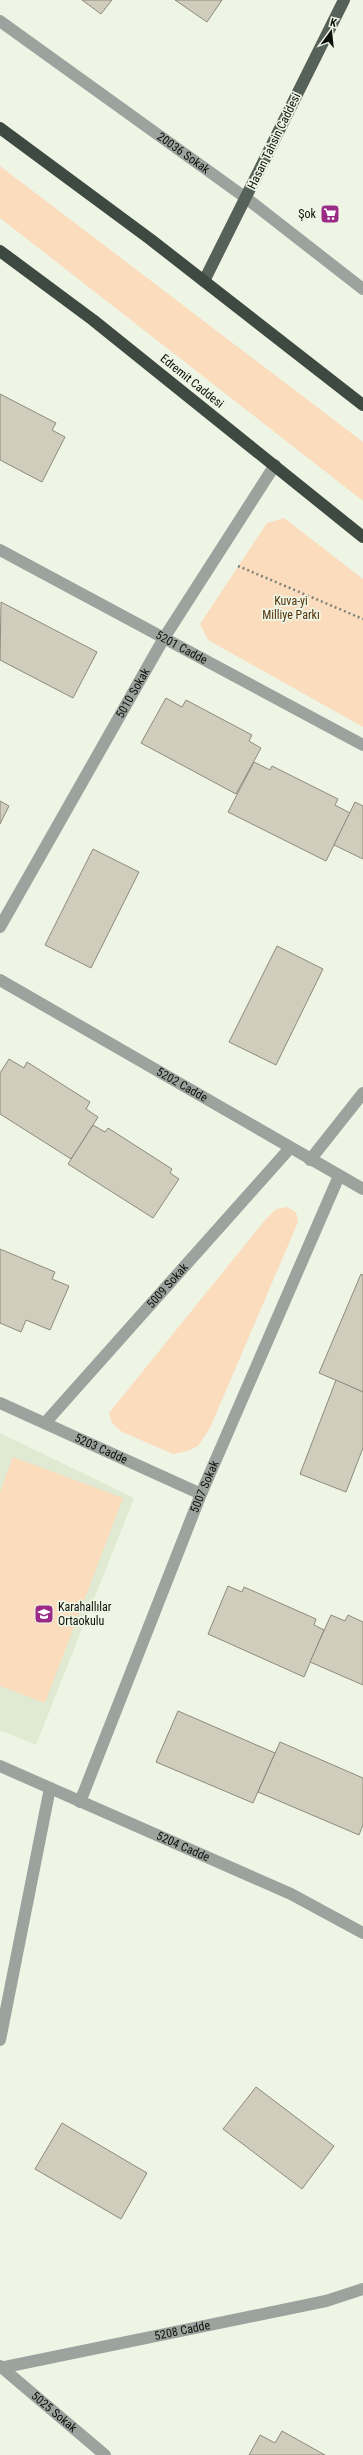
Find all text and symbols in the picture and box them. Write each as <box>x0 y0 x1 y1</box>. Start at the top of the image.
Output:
north arrow <box>311 12 351 52</box>
text: K <box>329 16 339 30</box>
street label: Hasan Tahsin Caddesi <box>245 91 303 191</box>
street label: 20036 Sokak <box>154 129 213 177</box>
supermarket icon: Şok <box>319 203 341 225</box>
place label: Şok <box>298 207 317 221</box>
street label: Edremit Caddesi <box>158 351 226 411</box>
park label: Kuva-yi Milliye Parkı <box>262 594 320 622</box>
street label: 5201 Cadde <box>153 628 210 667</box>
street label: 5010 Sokak <box>113 665 153 721</box>
street label: 5202 Cadde <box>154 1065 210 1105</box>
street label: 5009 Sokak <box>144 1260 191 1311</box>
street label: 5203 Cadde <box>72 1431 130 1467</box>
street label: 5007 Sokak <box>187 1458 222 1515</box>
place label: Karahallılar Ortaokulu <box>58 1600 112 1628</box>
school or university icon: Karahallılar Ortaokulu <box>33 1603 55 1625</box>
street label: 5204 Cadde <box>154 1829 212 1864</box>
street label: 5208 Cadde <box>153 2318 212 2343</box>
street label: 5025 Sokak <box>29 2389 80 2436</box>

